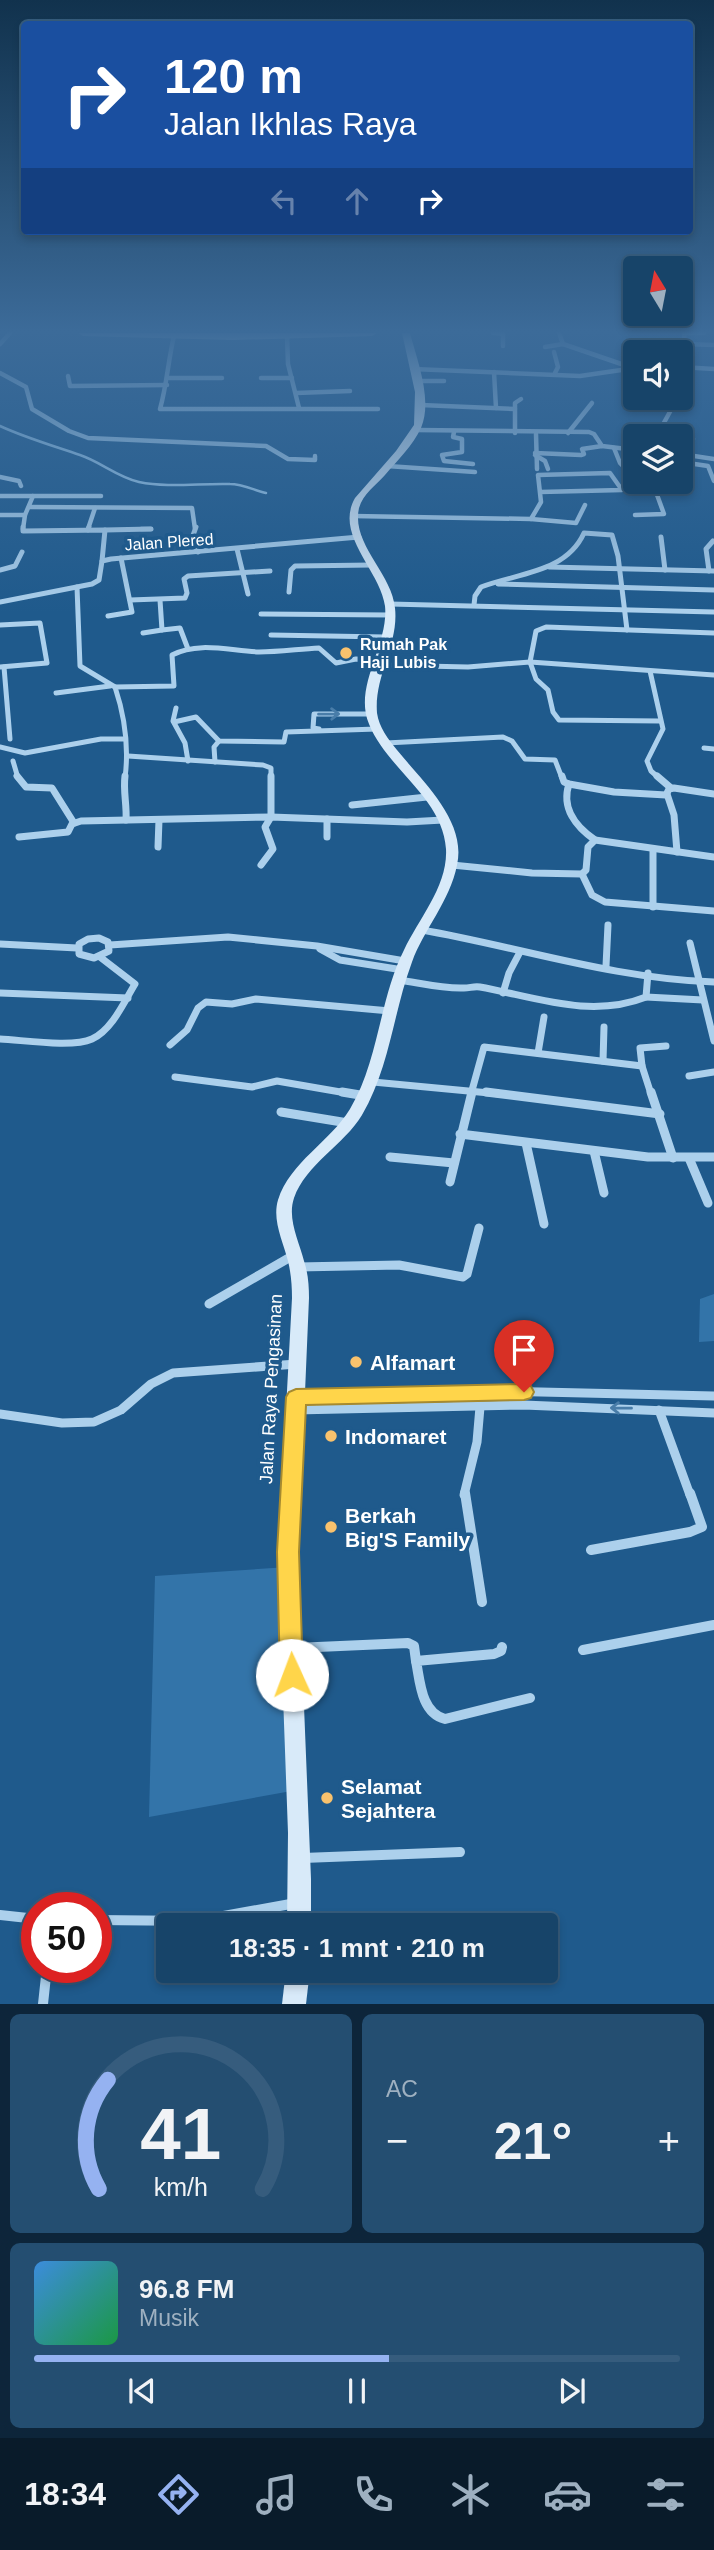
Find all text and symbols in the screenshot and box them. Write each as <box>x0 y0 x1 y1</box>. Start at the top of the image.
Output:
icon: right <box>49 49 140 140</box>
text: 120 m <box>164 49 303 103</box>
text: Jalan Ikhlas Raya <box>164 106 417 142</box>
icon: left <box>265 182 303 220</box>
icon: ahead <box>338 182 376 220</box>
icon: right <box>411 182 449 220</box>
north arrow <box>623 256 693 326</box>
map controls <box>623 256 693 494</box>
button: sound <box>623 340 693 410</box>
button: layers <box>623 424 693 494</box>
street label: Jalan Plered <box>124 530 214 554</box>
place label: Rumah Pak Haji Lubis <box>360 636 447 671</box>
marker: Rumah Pak Haji Lubis <box>338 645 354 661</box>
one-way arrow <box>317 707 340 720</box>
street label: Jalan Raya Pengasinan <box>256 1294 286 1484</box>
pin <box>494 1320 554 1392</box>
icon: arrive <box>505 1331 543 1369</box>
place label: Alfamart <box>370 1351 455 1374</box>
marker: Alfamart <box>348 1354 364 1370</box>
one-way arrow <box>610 1401 633 1415</box>
place label: Indomaret <box>345 1425 447 1448</box>
marker: Indomaret <box>323 1428 339 1444</box>
place label: Berkah Big'S Family <box>345 1504 471 1551</box>
marker: Berkah Big'S Family <box>323 1519 339 1535</box>
position arrow <box>255 1638 329 1712</box>
place label: Selamat Sejahtera <box>341 1775 436 1822</box>
marker: Selamat Sejahtera <box>319 1790 335 1806</box>
speed limit sign: 50 <box>21 1892 112 1983</box>
text: 18:35 · 1 mnt · 210 m <box>229 1933 485 1963</box>
text: AC <box>386 2076 418 2102</box>
text: 41 <box>141 2094 221 2175</box>
text: 21° <box>494 2112 572 2170</box>
text: − <box>386 2120 408 2162</box>
text: + <box>658 2120 680 2162</box>
text: km/h <box>154 2173 208 2201</box>
text: 96.8 FM <box>139 2274 234 2304</box>
text: Musik <box>139 2305 199 2331</box>
icon: previous <box>123 2372 161 2410</box>
icon: pause <box>338 2372 376 2410</box>
icon: next <box>553 2372 591 2410</box>
icon: directions <box>154 2470 203 2519</box>
icon: music <box>252 2470 301 2519</box>
icon: phone <box>349 2470 398 2519</box>
icon: climate <box>446 2470 495 2519</box>
icon: car <box>543 2470 592 2519</box>
icon: filters <box>641 2470 690 2519</box>
text: 18:34 <box>24 2476 106 2512</box>

